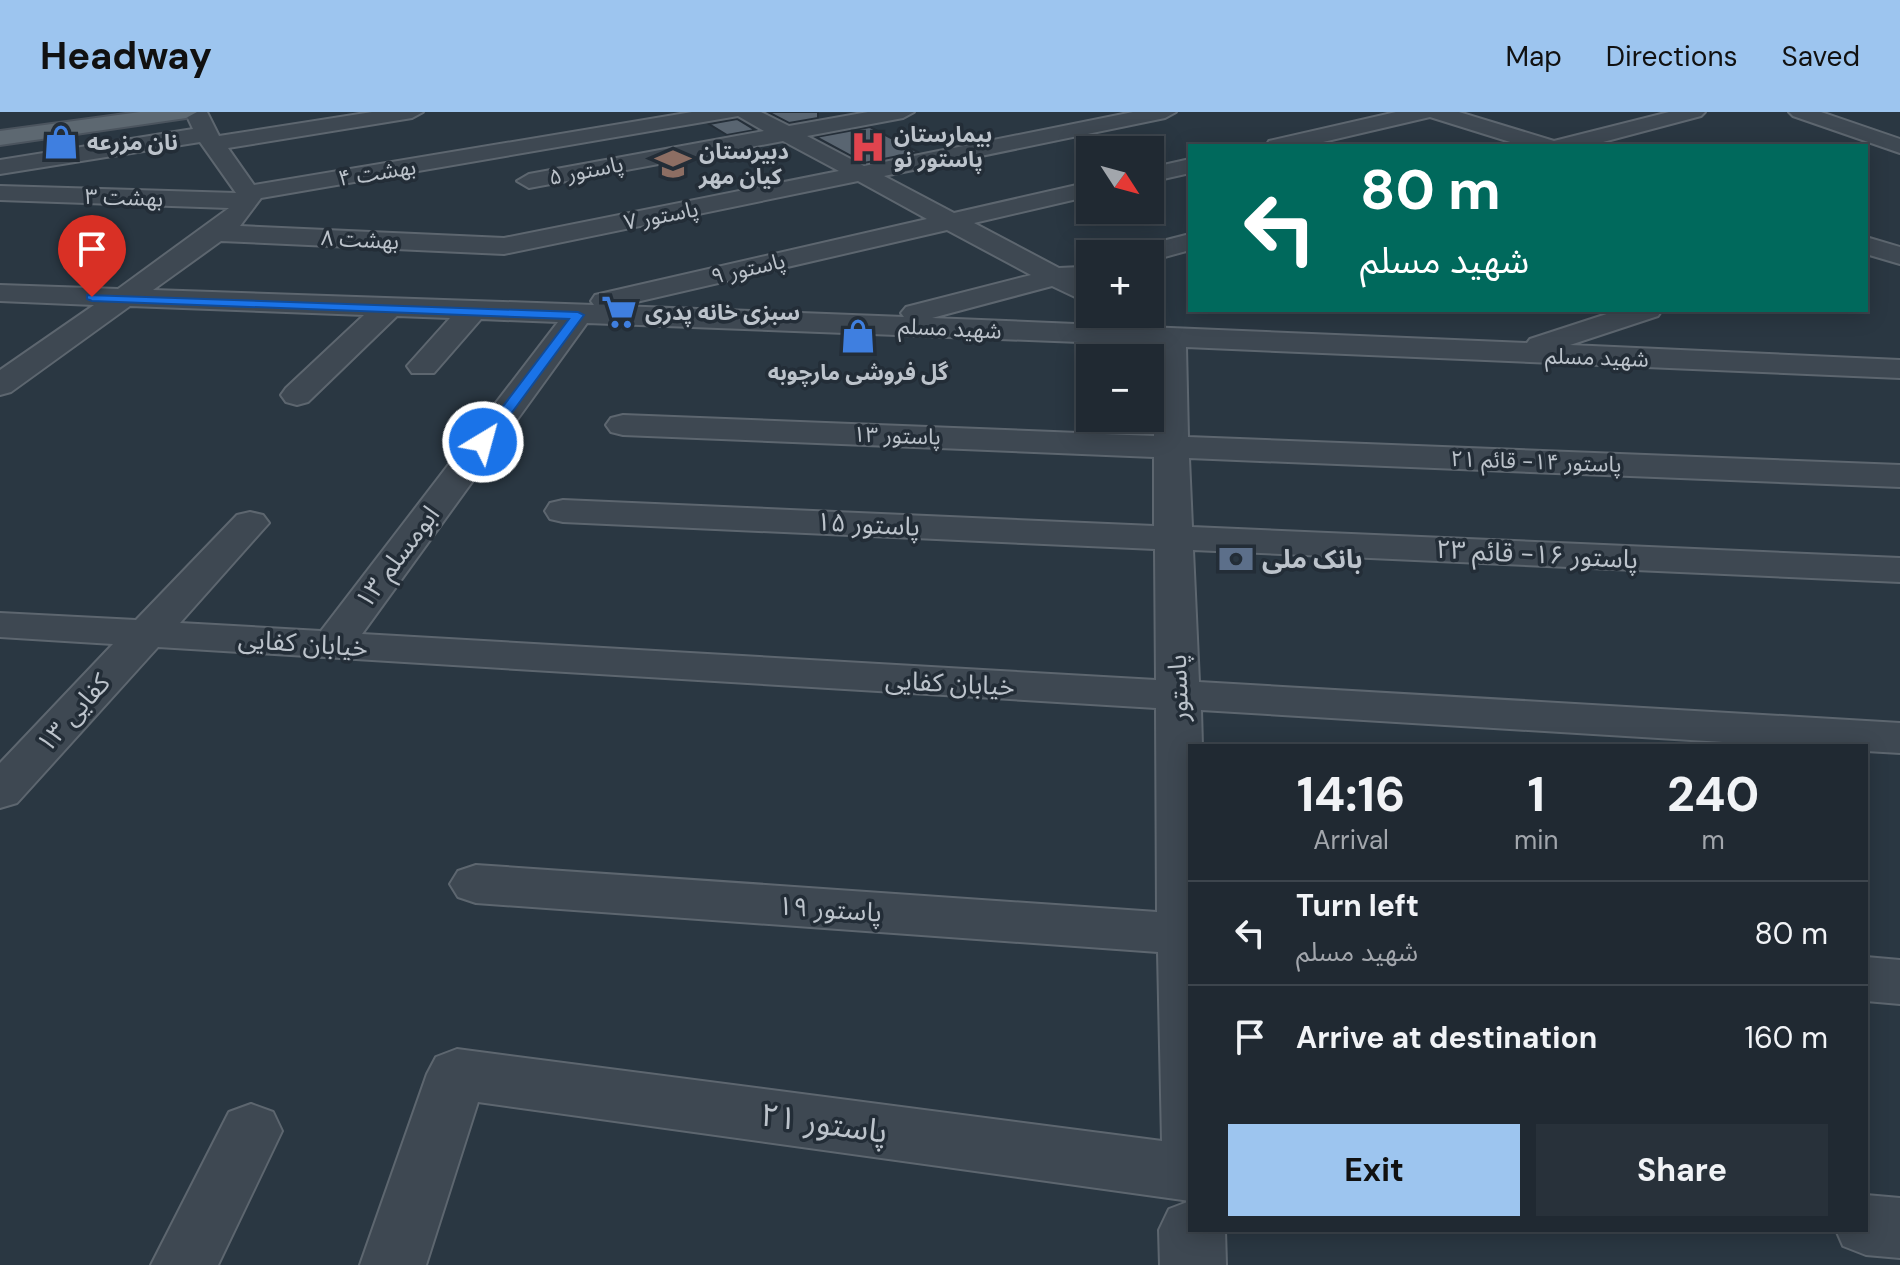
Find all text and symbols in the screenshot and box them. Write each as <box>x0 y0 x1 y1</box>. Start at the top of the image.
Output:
text: Headway <box>40 31 212 81</box>
text: Map <box>1505 38 1562 75</box>
text: Directions <box>1606 38 1738 75</box>
text: Saved <box>1782 38 1860 75</box>
place label: بیمارستان پاستور نو <box>894 120 992 174</box>
shop icon: نان مزرعه <box>42 123 80 161</box>
place label: نان مزرعه <box>87 128 178 157</box>
hospital icon: بیمارستان پاستور نو <box>849 128 887 166</box>
north arrow <box>1076 136 1164 224</box>
map controls <box>1076 136 1164 432</box>
place label: دبیرستان کیان مهر <box>698 137 789 191</box>
school or university icon: دبیرستان کیان مهر <box>654 145 692 183</box>
street label: پاستور ۵ <box>546 149 626 192</box>
street label: بهشت ۴ <box>336 152 418 193</box>
text: 80 m <box>1360 153 1501 226</box>
icon: left <box>1228 176 1332 280</box>
street label: بهشت ۳ <box>84 182 164 213</box>
street label: پاستور ۷ <box>621 194 701 237</box>
pin <box>58 215 126 297</box>
street label: بهشت ۸ <box>320 223 400 256</box>
icon: arrive <box>70 227 114 271</box>
text: شهید مسلم <box>1360 237 1529 284</box>
button: + <box>1076 240 1164 328</box>
street label: پاستور ۹ <box>708 246 788 291</box>
supermarket icon: سبزی خانه پدری <box>600 293 638 331</box>
place label: سبزی خانه پدری <box>645 298 800 327</box>
street label: شهید مسلم <box>897 311 1002 348</box>
shop icon: گل فروشی مارچوبه <box>839 317 877 355</box>
street label: شهید مسلم <box>1545 341 1649 376</box>
button: − <box>1076 344 1164 432</box>
place label: گل فروشی مارچوبه <box>768 358 949 387</box>
position arrow <box>441 400 525 484</box>
street label: پاستور ۱۳ <box>853 419 941 452</box>
street label: پاستور ۱۴- قائم ۲۱ <box>1450 444 1622 481</box>
street label: ابومسلم ۱۳ <box>347 499 449 617</box>
street label: پاستور ۱۵ <box>815 504 921 544</box>
street label: پاستور ۱۶- قائم ۲۳ <box>1435 532 1639 579</box>
bank icon: بانک ملی <box>1217 540 1255 578</box>
place label: بانک ملی <box>1262 542 1363 576</box>
street label: خیابان کفایی <box>237 622 369 664</box>
street label: پاستور <box>1160 654 1196 723</box>
street label: خیابان کفایی <box>884 663 1016 703</box>
street label: کفایی ۱۳ <box>29 666 118 760</box>
text: 14:16 <box>1297 763 1405 826</box>
text: 1 <box>1527 763 1545 826</box>
text: 240 <box>1667 763 1759 826</box>
text: Arrival <box>1313 823 1389 857</box>
text: min <box>1514 823 1558 857</box>
text: m <box>1702 823 1725 857</box>
text: Turn left <box>1296 886 1419 925</box>
street label: پاستور ۱۹ <box>777 888 883 930</box>
icon: left <box>1228 911 1272 955</box>
text: 80 m <box>1755 914 1828 953</box>
text: شهید مسلم <box>1296 935 1418 969</box>
icon: arrive <box>1228 1015 1272 1059</box>
text: Arrive at destination <box>1296 1018 1597 1057</box>
text: 160 m <box>1745 1018 1828 1057</box>
street label: پاستور ۲۱ <box>758 1093 890 1153</box>
button: Exit <box>1228 1124 1520 1216</box>
button: Share <box>1536 1124 1828 1216</box>

